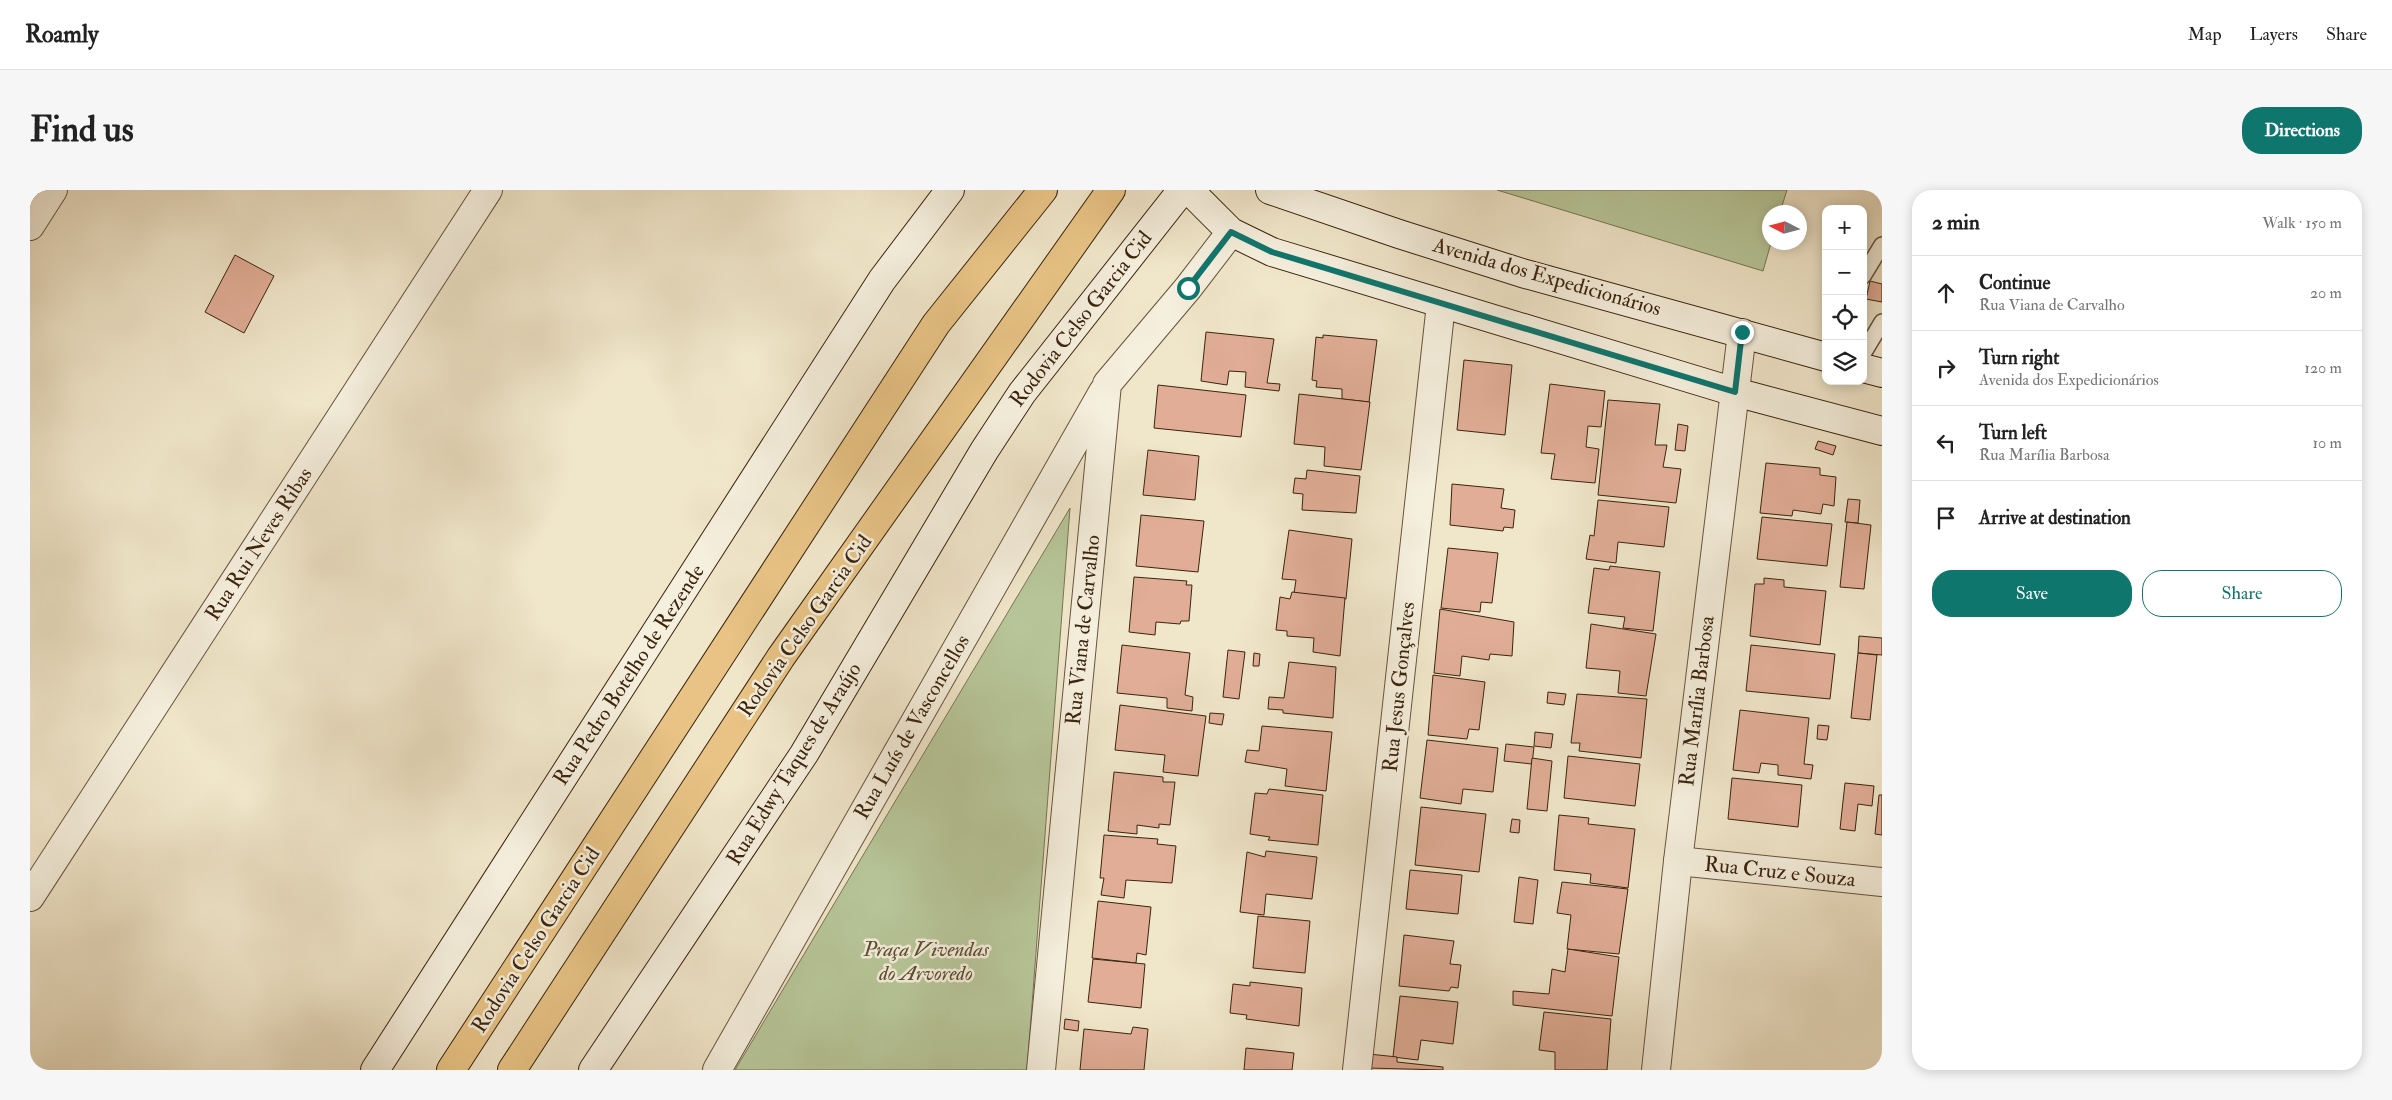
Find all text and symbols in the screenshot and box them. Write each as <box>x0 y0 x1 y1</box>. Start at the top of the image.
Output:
text: Roamly <box>25 19 99 50</box>
text: Map <box>2188 23 2222 46</box>
text: Layers <box>2250 23 2298 46</box>
text: Share <box>2326 23 2367 46</box>
button: Directions <box>2242 107 2362 154</box>
text: Find us <box>30 108 134 152</box>
north arrow <box>1762 205 1807 250</box>
map controls <box>1822 205 1867 385</box>
button: + <box>1822 205 1867 250</box>
text: 2 min <box>1932 209 1980 236</box>
text: Walk · 150 m <box>2262 213 2342 233</box>
street label: Rodovia Celso Garcia Cid <box>1004 225 1159 413</box>
street label: Avenida dos Expedicionários <box>1429 231 1664 323</box>
button: − <box>1822 250 1867 295</box>
text: Continue <box>1979 271 2050 295</box>
route start <box>1177 277 1200 300</box>
icon: ahead <box>1932 279 1960 307</box>
text: 20 m <box>2310 283 2342 303</box>
button: locate <box>1822 295 1867 340</box>
text: Rua Viana de Carvalho <box>1979 295 2125 315</box>
route end <box>1731 321 1754 344</box>
button: layers <box>1822 340 1867 385</box>
text: Turn right <box>1979 346 2059 370</box>
icon: right <box>1932 354 1960 382</box>
text: 120 m <box>2304 358 2342 378</box>
text: Avenida dos Expedicionários <box>1979 370 2159 390</box>
text: Turn left <box>1979 421 2047 445</box>
icon: left <box>1932 429 1960 457</box>
text: 10 m <box>2312 433 2342 453</box>
text: Rua Marília Barbosa <box>1979 445 2110 465</box>
street label: Rua Rui Neves Ribas <box>199 462 319 626</box>
icon: arrive <box>1932 504 1960 532</box>
text: Arrive at destination <box>1979 506 2131 530</box>
street label: Rodovia Celso Garcia Cid <box>732 529 878 722</box>
street label: Rua Viana de Carvalho <box>1060 534 1106 726</box>
street label: Rua Pedro Botelho de Rezende <box>547 559 711 791</box>
button: Save <box>1932 570 2132 617</box>
button: Share <box>2142 570 2342 617</box>
street label: Rua Jesus Gonçalves <box>1377 601 1421 773</box>
street label: Rua Marília Barbosa <box>1673 614 1721 788</box>
street label: Rua Luís de Vasconcellos <box>848 630 976 824</box>
street label: Rua Edwy Taques de Araújo <box>721 658 867 870</box>
street label: Rodovia Celso Garcia Cid <box>466 841 607 1038</box>
street label: Rua Cruz e Souza <box>1703 851 1857 893</box>
park label: Praça Vivendas do Arvoredo <box>862 936 990 987</box>

